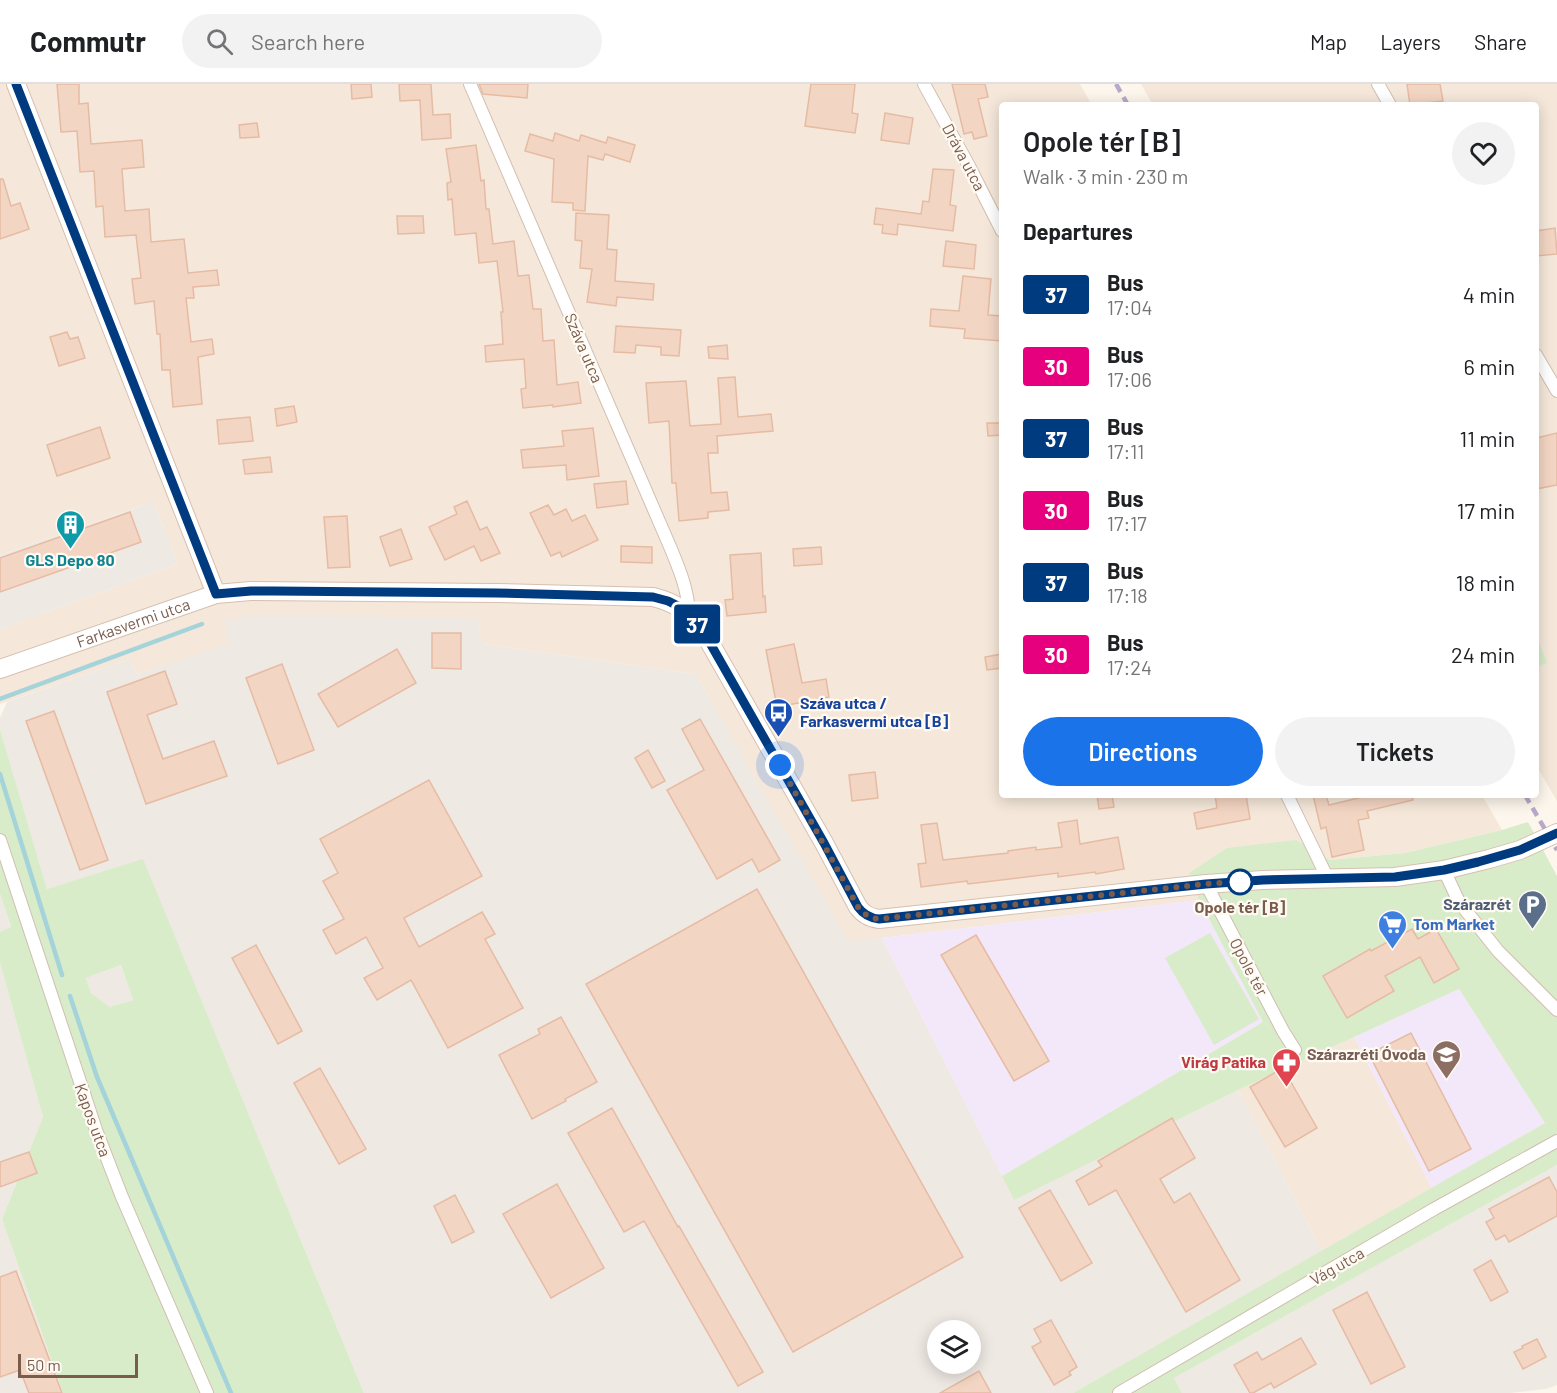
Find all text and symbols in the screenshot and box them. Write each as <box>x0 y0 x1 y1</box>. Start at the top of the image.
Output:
search box <box>182 14 602 68</box>
text: Commutr <box>30 24 146 58</box>
icon: search <box>203 25 236 58</box>
text: Search here <box>251 28 365 54</box>
text: Map <box>1310 29 1347 54</box>
text: Layers <box>1380 29 1441 54</box>
text: Share <box>1474 29 1527 54</box>
street label: Dráva utca <box>939 120 990 194</box>
button: heart <box>1452 122 1515 185</box>
text: Opole tér [B] <box>1023 124 1180 158</box>
text: Walk · 3 min · 230 m <box>1023 164 1188 188</box>
text: Departures <box>1023 218 1133 244</box>
text: Bus <box>1107 269 1144 295</box>
text: 4 min <box>1463 281 1515 307</box>
text: 37 <box>1045 282 1067 307</box>
text: 17:04 <box>1107 295 1153 319</box>
street label: Száva utca <box>561 310 608 386</box>
text: Bus <box>1107 341 1144 367</box>
text: 6 min <box>1464 353 1515 379</box>
text: 30 <box>1044 354 1068 379</box>
text: 17:06 <box>1107 367 1152 391</box>
text: Bus <box>1107 413 1144 439</box>
text: 11 min <box>1459 425 1515 451</box>
text: 37 <box>1045 426 1067 451</box>
text: 17:11 <box>1107 439 1144 463</box>
text: Bus <box>1107 485 1144 511</box>
text: 17 min <box>1457 497 1515 523</box>
text: 30 <box>1044 498 1068 523</box>
building icon: GLS Depo 80 <box>54 508 86 550</box>
text: 17:17 <box>1107 511 1147 535</box>
place label: GLS Depo 80 <box>25 550 115 569</box>
text: Bus <box>1107 557 1144 583</box>
text: 18 min <box>1456 569 1515 595</box>
text: 37 <box>1045 570 1067 595</box>
text: 17:18 <box>1107 583 1148 607</box>
street label: Farkasvermi utca <box>74 594 192 651</box>
line badge: 37 <box>670 604 724 644</box>
text: 37 <box>686 612 708 637</box>
text: Bus <box>1107 629 1144 655</box>
text: 24 min <box>1451 641 1515 667</box>
text: 30 <box>1044 642 1068 667</box>
text: 17:24 <box>1107 655 1152 679</box>
place label: Száva utca / Farkasvermi utca [B] <box>800 693 949 730</box>
bus stop icon: Száva utca / Farkasvermi utca [B] <box>763 696 795 738</box>
button: Directions <box>1023 717 1263 786</box>
button: Tickets <box>1275 717 1515 786</box>
your location <box>765 750 795 780</box>
marker: Opole tér [B] <box>1227 869 1253 895</box>
parking icon: Szárazrét <box>1516 888 1548 930</box>
place label: Szárazrét <box>1443 894 1511 913</box>
place label: Opole tér [B] <box>1195 897 1286 916</box>
supermarket icon: Tom Market <box>1376 908 1408 950</box>
place label: Tom Market <box>1413 914 1495 933</box>
street label: Opole tér <box>1226 935 1273 999</box>
school or university icon: Szárazréti Óvoda <box>1431 1038 1463 1080</box>
place label: Szárazréti Óvoda <box>1307 1044 1426 1063</box>
pharmacy icon: Virág Patika <box>1271 1046 1303 1088</box>
place label: Virág Patika <box>1181 1052 1266 1071</box>
street label: Kapos utca <box>71 1080 116 1159</box>
street label: Vág utca <box>1306 1243 1367 1289</box>
map controls <box>927 1320 981 1374</box>
button: layers <box>927 1320 981 1374</box>
scale bar <box>18 1351 138 1378</box>
text: 50 m <box>27 1355 61 1374</box>

